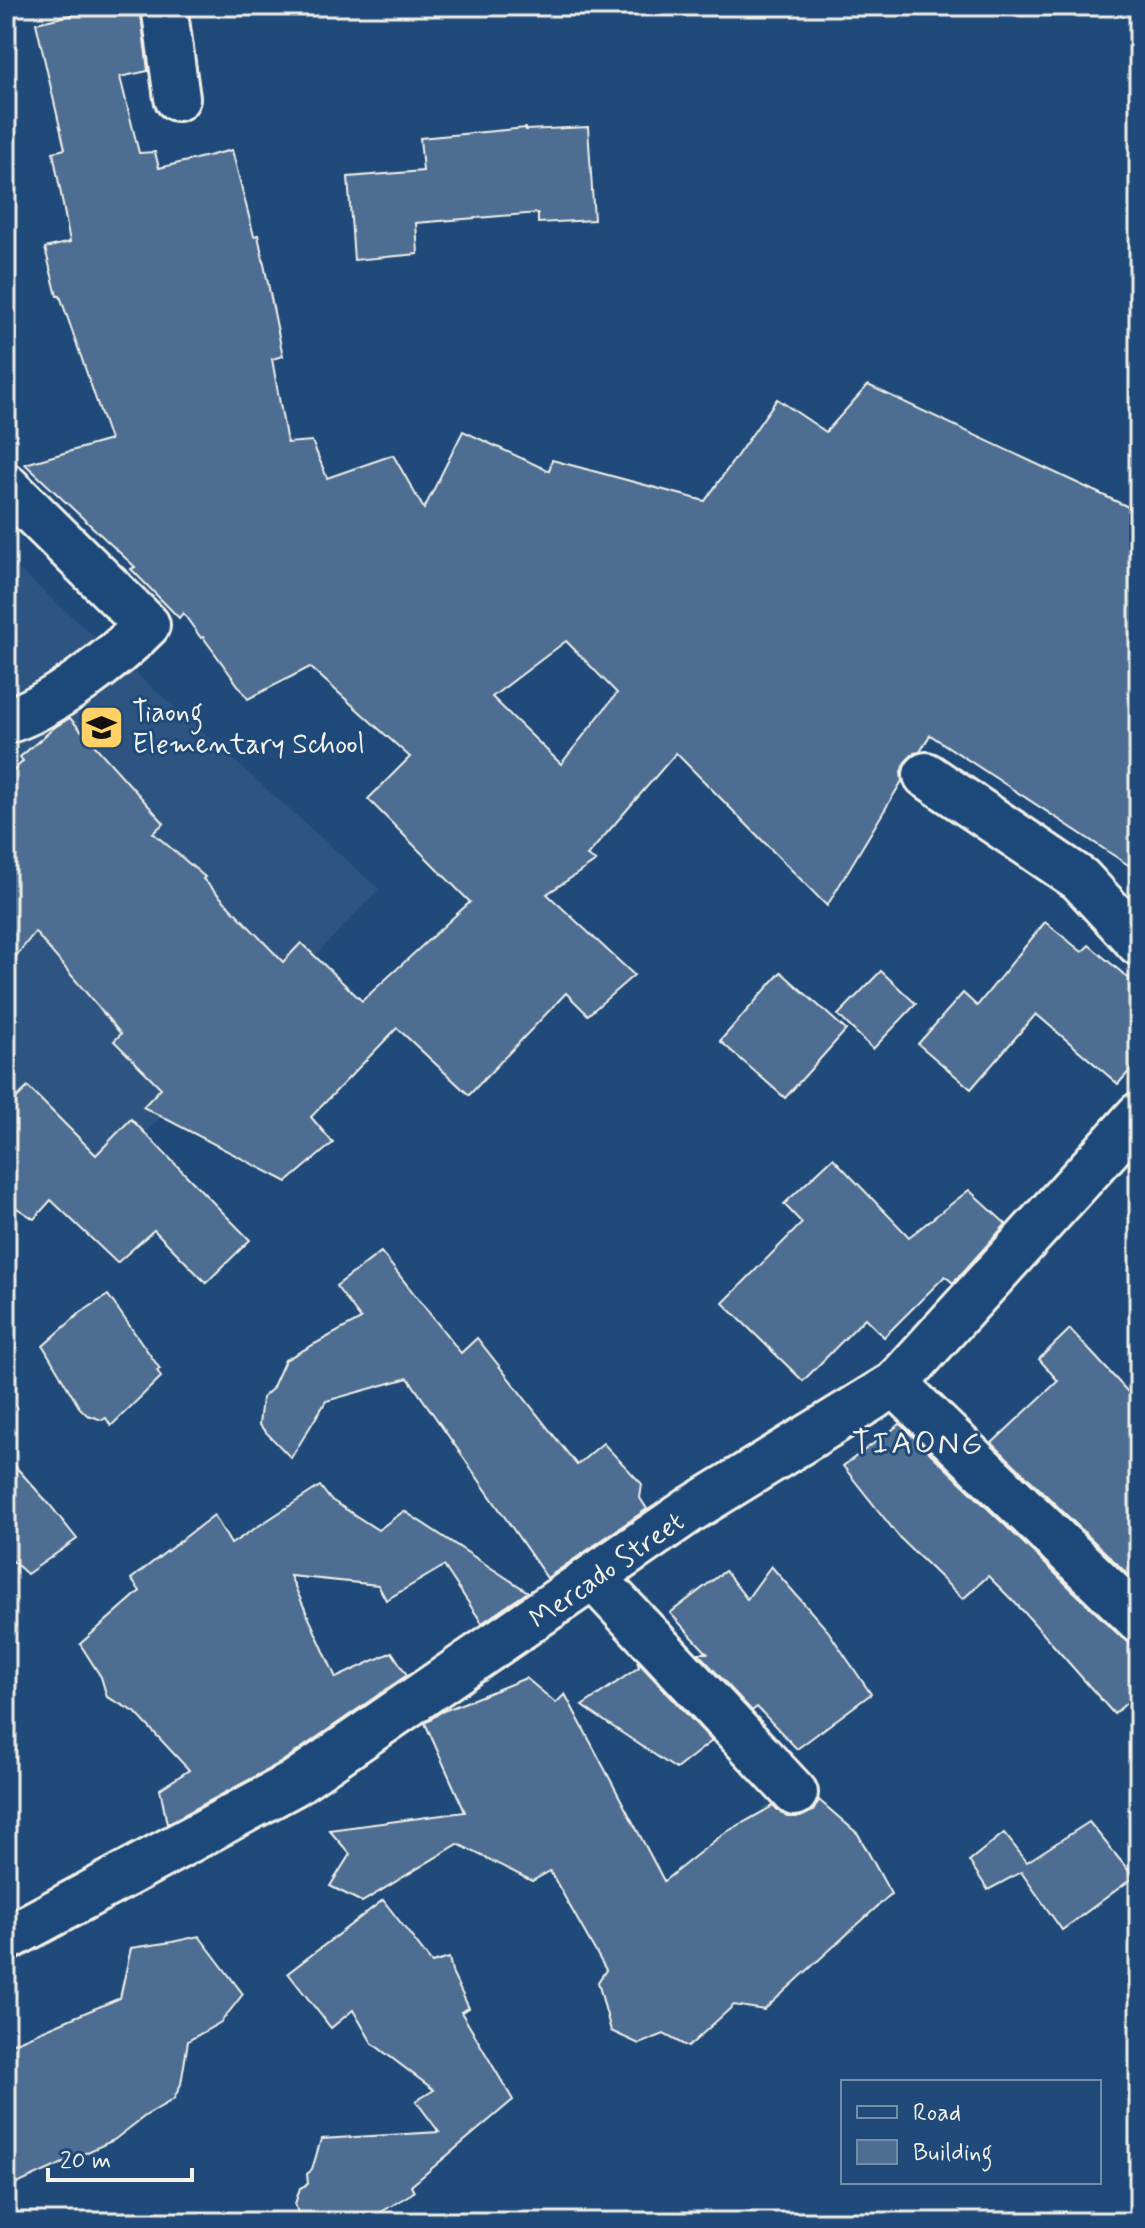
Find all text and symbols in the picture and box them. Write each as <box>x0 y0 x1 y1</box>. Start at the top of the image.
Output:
place label: Tiaong Elementary School <box>132 695 365 764</box>
school or university icon: Tiaong Elementary School <box>77 703 125 751</box>
district label: TIAONG <box>852 1423 984 1465</box>
street label: Mercado Street <box>523 1504 692 1638</box>
legend <box>841 2080 1101 2184</box>
text: Road <box>913 2098 961 2129</box>
scale bar <box>48 2132 192 2182</box>
text: Building <box>913 2138 993 2172</box>
text: 20 m <box>60 2146 111 2177</box>

